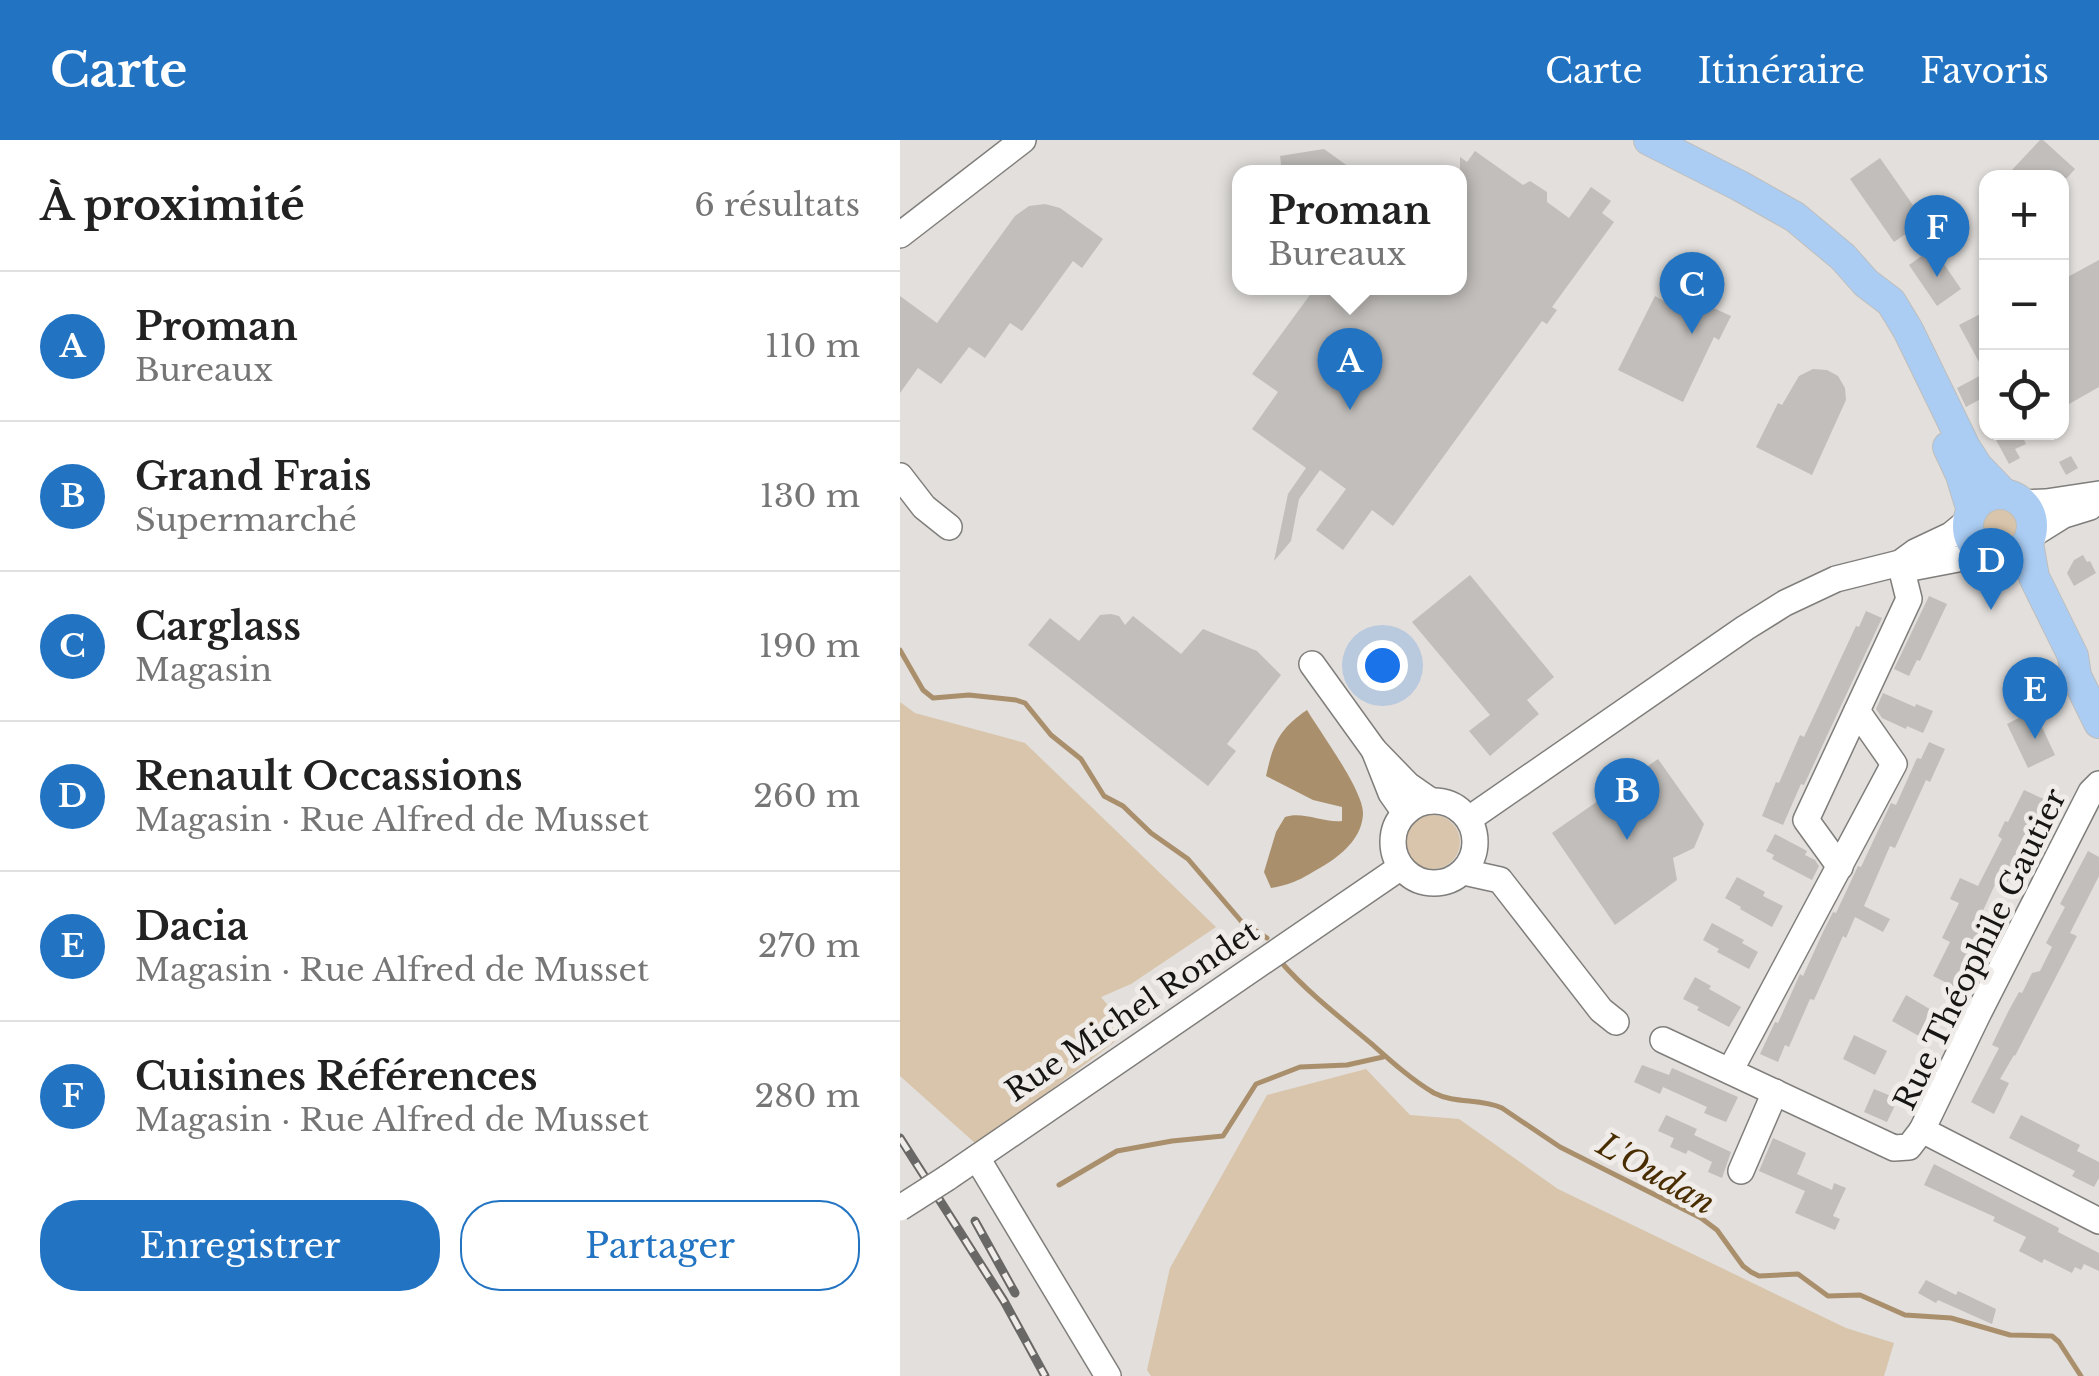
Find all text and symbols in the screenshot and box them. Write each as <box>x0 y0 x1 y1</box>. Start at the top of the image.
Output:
text: Carte <box>50 40 187 100</box>
text: Carte <box>1545 49 1642 92</box>
text: Itinéraire <box>1697 49 1865 92</box>
text: Favoris <box>1920 49 2049 92</box>
popup <box>1232 165 1467 295</box>
map controls <box>1979 170 2069 440</box>
button: + <box>1979 170 2069 260</box>
text: À proximité <box>40 179 305 231</box>
text: 6 résultats <box>694 185 860 225</box>
text: Proman <box>1268 187 1431 234</box>
pin: F <box>1904 194 1970 277</box>
text: Bureaux <box>1268 234 1406 274</box>
pin: C <box>1660 251 1724 334</box>
button: − <box>1979 260 2069 350</box>
text: Proman <box>135 303 298 350</box>
text: A <box>60 326 85 366</box>
text: 110 m <box>765 326 860 366</box>
pin: A <box>1318 328 1382 410</box>
text: Bureaux <box>135 350 273 390</box>
button: locate <box>1979 350 2069 440</box>
text: Grand Frais <box>135 453 371 500</box>
text: B <box>60 476 85 516</box>
text: 130 m <box>760 476 860 516</box>
text: Supermarché <box>135 500 357 540</box>
pin: D <box>1958 528 2024 610</box>
text: Carglass <box>135 603 301 650</box>
text: C <box>59 626 86 666</box>
text: 190 m <box>759 626 860 666</box>
your location <box>1357 640 1408 691</box>
text: Magasin <box>135 650 272 690</box>
pin: E <box>2002 656 2068 739</box>
text: Renault Occassions <box>135 753 523 800</box>
pin: B <box>1594 758 1660 840</box>
text: D <box>58 776 87 816</box>
text: 260 m <box>753 776 860 816</box>
street label: Rue Théophile Gautier <box>1886 782 2074 1116</box>
text: Magasin · Rue Alfred de Musset <box>135 800 649 840</box>
text: Dacia <box>135 903 248 950</box>
street label: Rue Michel Rondet <box>998 912 1266 1109</box>
text: E <box>60 926 85 966</box>
text: 270 m <box>758 926 860 966</box>
text: Magasin · Rue Alfred de Musset <box>135 950 649 990</box>
text: Cuisines Références <box>135 1053 537 1100</box>
text: F <box>61 1076 84 1116</box>
text: 280 m <box>755 1076 860 1116</box>
text: Magasin · Rue Alfred de Musset <box>135 1100 649 1140</box>
water label: L'Oudan <box>1589 1124 1722 1224</box>
button: Enregistrer <box>40 1200 440 1291</box>
button: Partager <box>460 1200 860 1291</box>

